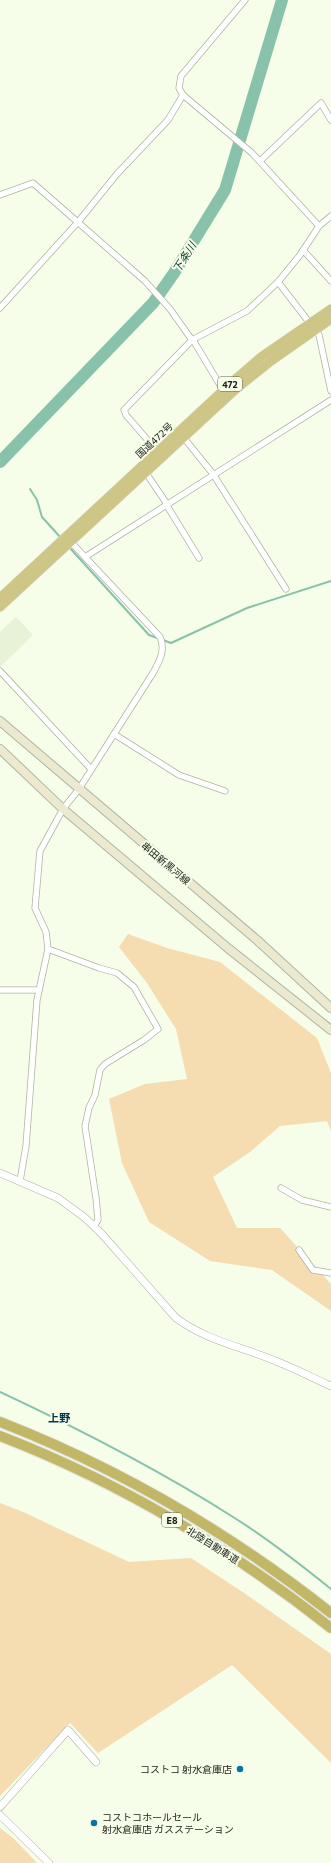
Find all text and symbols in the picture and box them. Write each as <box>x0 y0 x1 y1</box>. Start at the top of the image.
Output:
water label: 下条川 <box>170 239 199 274</box>
road number: 472 <box>218 377 242 391</box>
street label: 国道472号 <box>133 420 175 460</box>
street label: 串田新黒河線 <box>139 839 193 887</box>
district label: 上野 <box>48 1411 71 1424</box>
road number: E8 <box>162 1513 182 1527</box>
street label: 北陸自動車道 <box>184 1524 242 1566</box>
place label: コストコ 射水倉庫店 <box>140 1763 232 1775</box>
marker: コストコ 射水倉庫店 <box>235 1764 245 1774</box>
place label: コストコホールセール 射水倉庫店 ガスステーション <box>102 1811 234 1835</box>
marker: コストコホールセール 射水倉庫店 ガスステーション <box>89 1818 99 1828</box>

